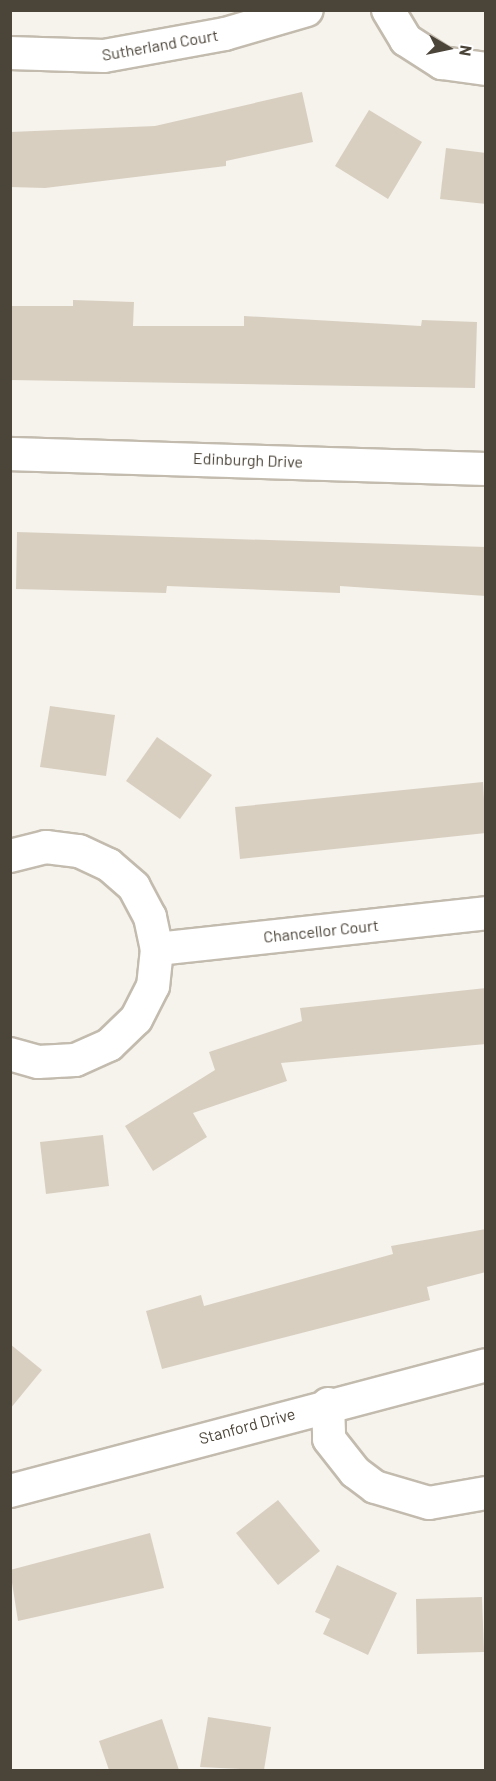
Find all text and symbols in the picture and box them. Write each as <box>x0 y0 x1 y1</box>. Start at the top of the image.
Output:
north arrow <box>418 18 478 78</box>
street label: Sutherland Court <box>100 25 220 65</box>
text: N <box>456 44 476 58</box>
street label: Edinburgh Drive <box>193 448 303 472</box>
street label: Chancellor Court <box>262 915 380 947</box>
street label: Stanford Drive <box>197 1404 297 1448</box>

